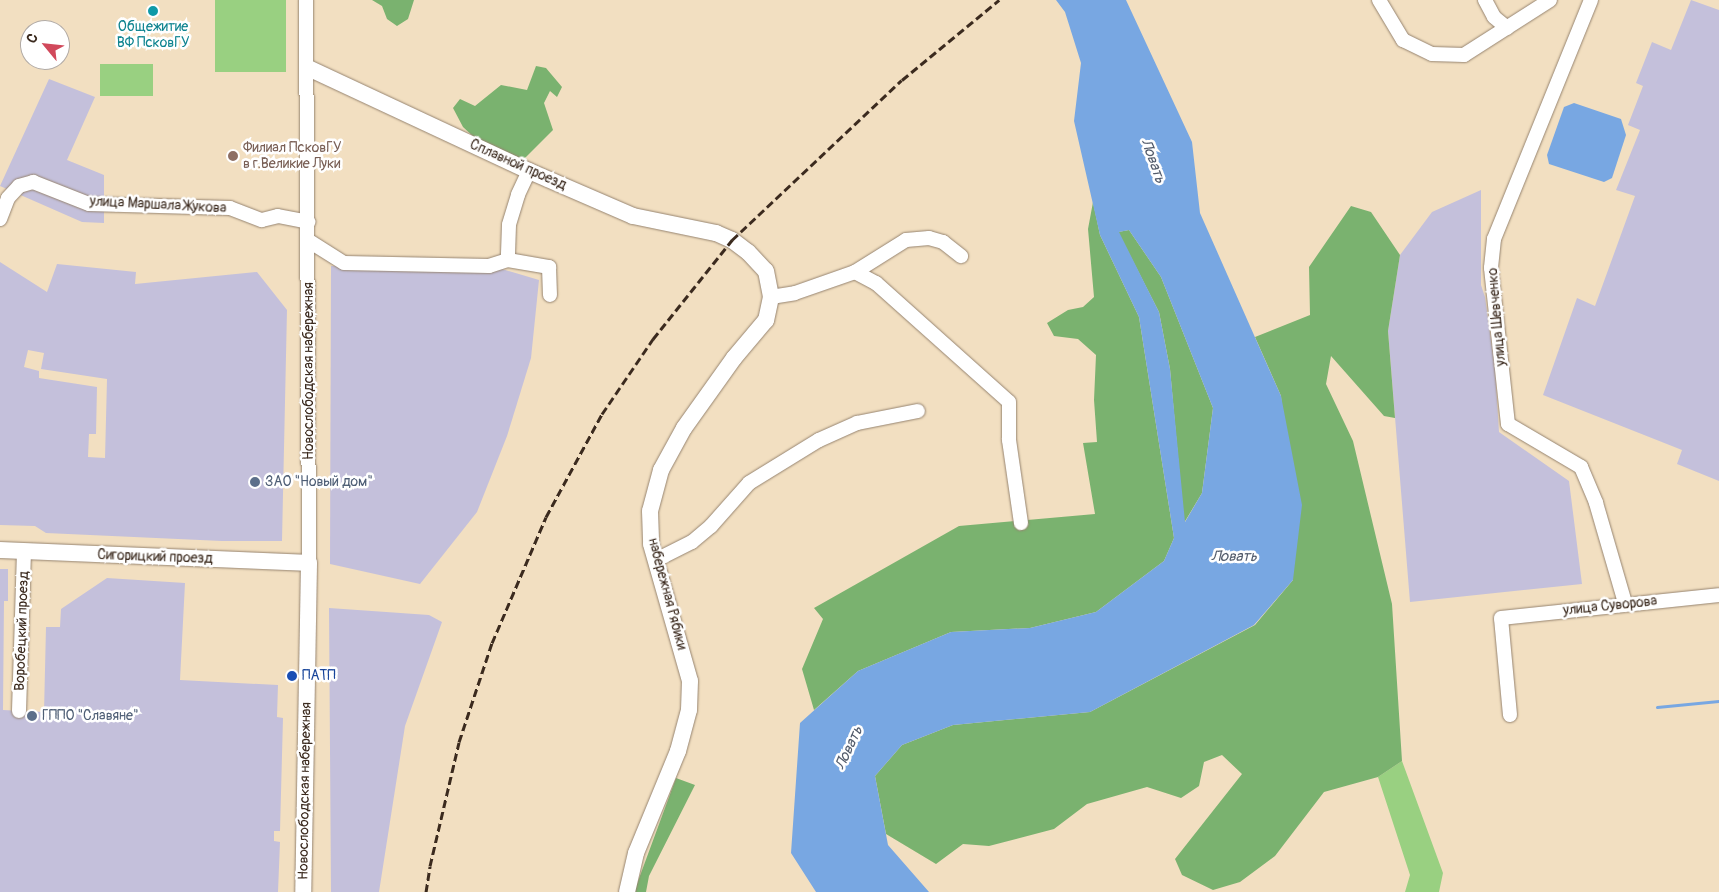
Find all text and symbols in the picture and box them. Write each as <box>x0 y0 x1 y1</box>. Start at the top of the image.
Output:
marker: Общежитие ВФ ПсковГУ <box>147 5 159 17</box>
place label: Общежитие ВФ ПсковГУ <box>117 19 189 52</box>
north arrow <box>20 20 70 70</box>
text: С <box>23 30 42 46</box>
street label: Сплавной проезд <box>467 136 569 194</box>
water label: Ловать <box>1137 136 1169 186</box>
place label: Филиал ПсковГУ в г.Великие Луки <box>243 140 341 172</box>
marker: Филиал ПсковГУ в г.Великие Луки <box>227 150 239 162</box>
street label: улица Маршала Жукова <box>89 193 227 217</box>
street label: улица Шевченко <box>1484 267 1510 367</box>
street label: Новослободская набережная <box>301 282 317 460</box>
place label: ЗАО "Новый дом" <box>265 474 373 490</box>
marker: ЗАО "Новый дом" <box>249 476 261 488</box>
street label: набережная Рябики <box>644 536 690 652</box>
street label: Сигорицкий проезд <box>97 547 213 567</box>
water label: Ловать <box>1211 548 1257 566</box>
street label: Воробецкий проезд <box>12 571 32 691</box>
street label: улица Суворова <box>1562 593 1658 619</box>
place label: ПАТП <box>302 668 336 684</box>
marker: ПАТП <box>286 670 298 682</box>
street label: Новослободская набережная <box>295 702 315 880</box>
place label: ГППО "Славяне" <box>42 708 139 724</box>
marker: ГППО "Славяне" <box>26 710 38 722</box>
water label: Ловать <box>831 723 867 773</box>

